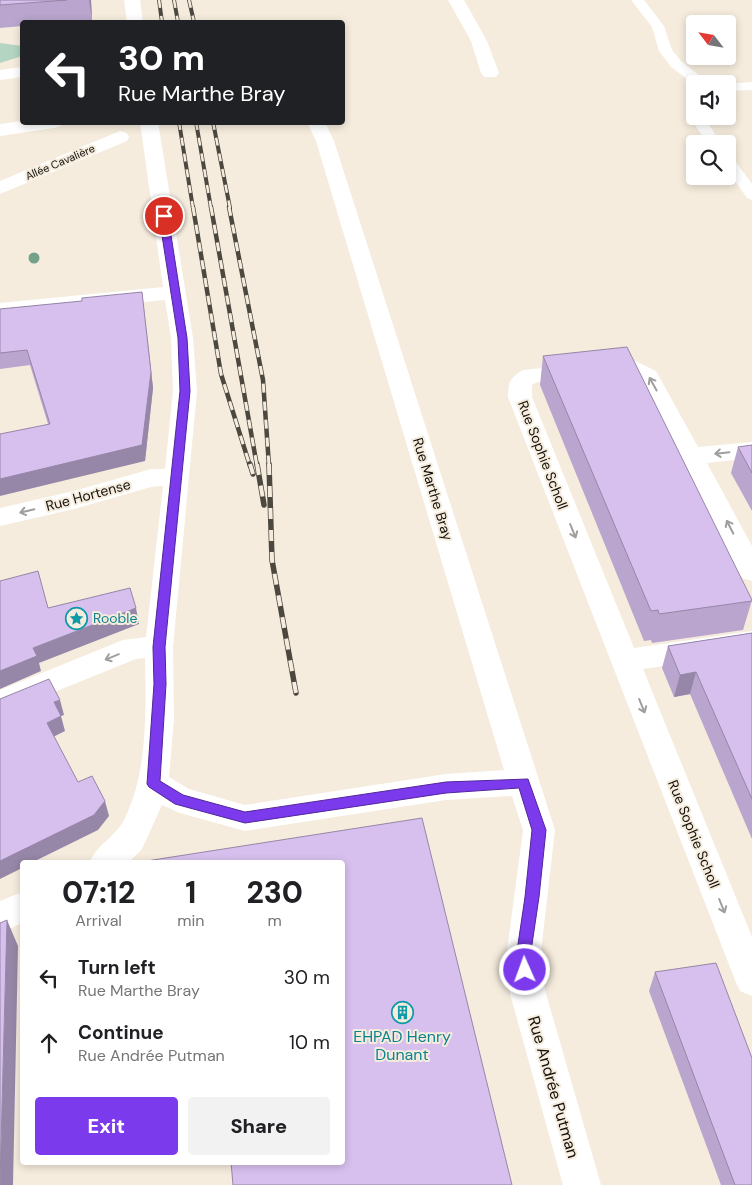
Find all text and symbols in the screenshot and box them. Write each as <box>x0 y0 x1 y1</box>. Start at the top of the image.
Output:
north arrow <box>686 15 736 65</box>
map controls <box>686 15 736 185</box>
text: 30 m <box>118 35 205 81</box>
icon: left <box>35 40 100 105</box>
button: sound <box>686 75 736 125</box>
text: Rue Marthe Bray <box>118 79 286 108</box>
button: search <box>686 135 736 185</box>
street label: Allée Cavalière <box>23 141 97 183</box>
pin <box>143 195 185 237</box>
icon: arrive <box>150 202 178 230</box>
one-way arrow <box>648 377 658 392</box>
street label: Rue Sophie Scholl <box>514 398 572 512</box>
street label: Rue Marthe Bray <box>409 435 457 543</box>
one-way arrow <box>715 448 731 458</box>
street label: Rue Hortense <box>44 475 133 515</box>
one-way arrow <box>20 507 36 516</box>
one-way arrow <box>725 520 735 535</box>
one-way arrow <box>569 523 578 538</box>
place icon: Rooble <box>65 606 89 630</box>
place label: Rooble <box>93 609 137 627</box>
one-way arrow <box>105 653 120 662</box>
one-way arrow <box>638 698 647 713</box>
street label: Rue Sophie Scholl <box>664 777 724 891</box>
text: 07:12 <box>62 873 135 912</box>
text: 1 <box>185 873 196 912</box>
text: 230 <box>246 873 303 912</box>
one-way arrow <box>718 898 728 913</box>
text: Arrival <box>75 910 122 931</box>
text: min <box>177 910 204 931</box>
text: m <box>268 910 282 931</box>
position arrow <box>498 943 550 995</box>
text: Turn left <box>78 955 156 980</box>
icon: left <box>35 964 63 992</box>
text: 30 m <box>284 965 330 990</box>
text: Rue Marthe Bray <box>78 980 200 1001</box>
building icon: EHPAD Henry Dunant <box>390 1000 414 1024</box>
street label: Rue Andrée Putman <box>523 1014 584 1161</box>
text: Continue <box>78 1020 164 1045</box>
place label: EHPAD Henry Dunant <box>353 1026 451 1065</box>
icon: ahead <box>35 1029 63 1057</box>
text: 10 m <box>289 1030 330 1055</box>
text: Rue Andrée Putman <box>78 1045 225 1066</box>
button: Exit <box>35 1097 178 1155</box>
button: Share <box>188 1097 330 1155</box>

